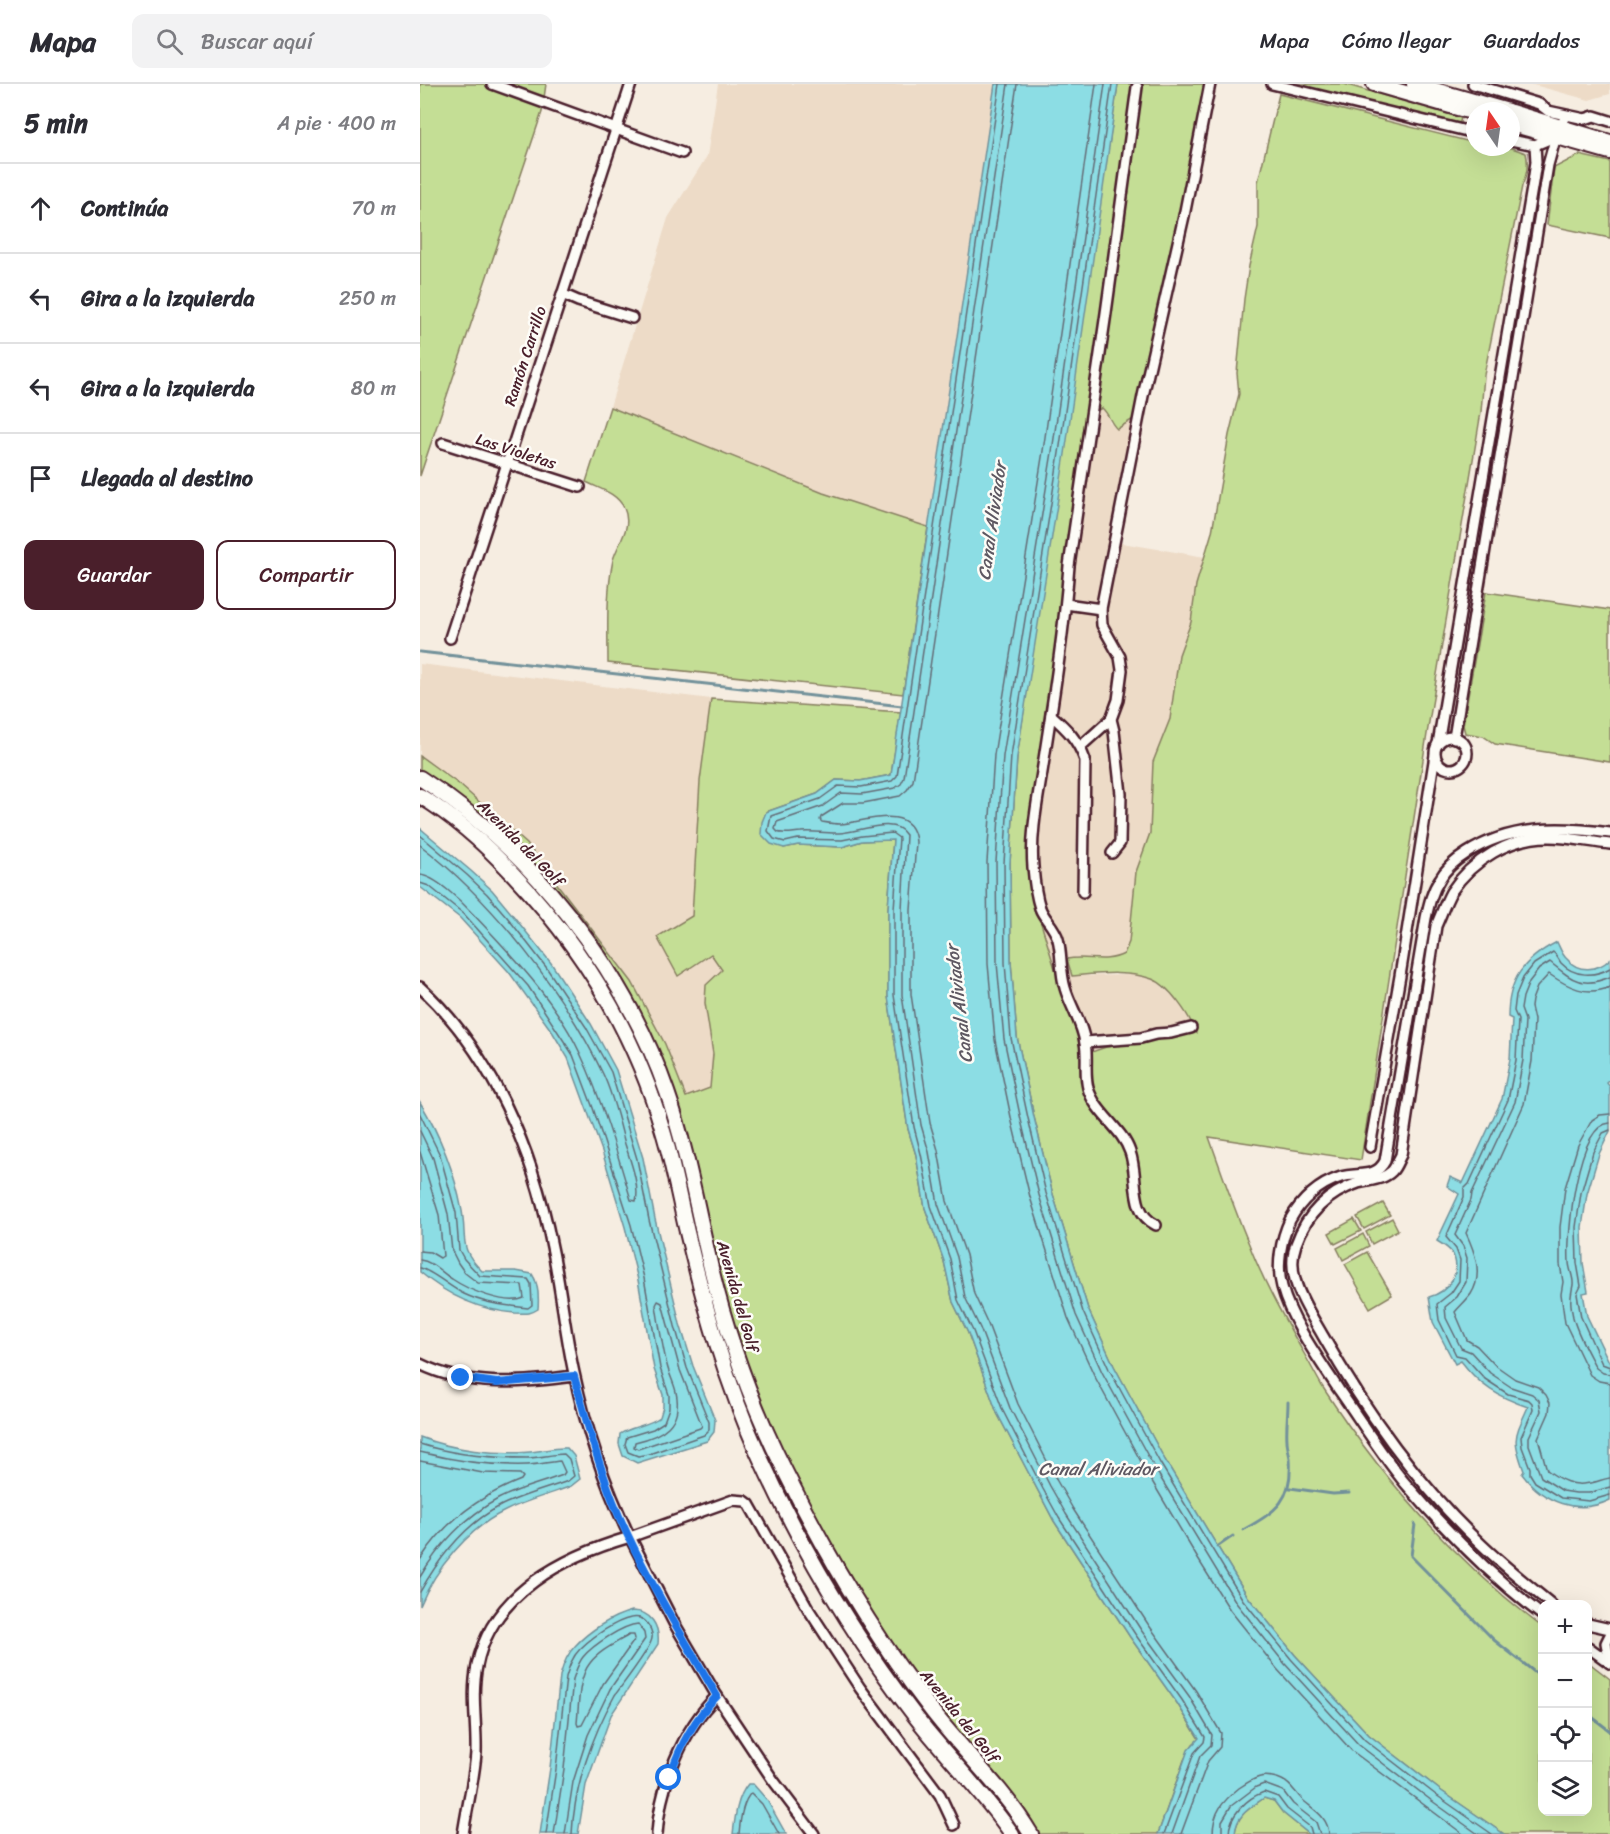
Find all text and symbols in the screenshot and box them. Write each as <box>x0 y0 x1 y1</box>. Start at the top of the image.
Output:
search box <box>132 14 552 68</box>
text: Mapa <box>30 17 96 66</box>
text: Buscar aquí <box>201 22 313 61</box>
text: Mapa <box>1260 22 1309 60</box>
text: Cómo llegar <box>1342 22 1451 60</box>
text: Guardados <box>1484 22 1580 60</box>
icon: search <box>153 25 186 58</box>
text: 5 min <box>24 100 88 146</box>
north arrow <box>1466 102 1520 156</box>
text: A pie · 400 m <box>277 106 396 141</box>
text: Continúa <box>81 189 168 228</box>
text: 70 m <box>351 191 396 226</box>
icon: ahead <box>24 192 57 225</box>
text: Gira a la izquierda <box>81 279 254 318</box>
text: 250 m <box>339 281 396 316</box>
icon: left <box>24 282 57 315</box>
street label: Ramón Carrillo <box>495 302 555 410</box>
text: Gira a la izquierda <box>81 369 254 408</box>
text: 80 m <box>351 371 396 406</box>
icon: left <box>24 372 57 405</box>
street label: Las Violetas <box>472 424 561 478</box>
water label: Canal Aliviador <box>968 456 1017 582</box>
text: Llegada al destino <box>81 459 253 498</box>
icon: arrive <box>24 462 57 495</box>
button: Guardar <box>24 540 204 610</box>
button: Compartir <box>216 540 396 610</box>
street label: Avenida del Golf <box>469 791 573 895</box>
water label: Canal Aliviador <box>935 939 982 1065</box>
street label: Avenida del Golf <box>708 1236 768 1357</box>
route end <box>447 1364 473 1390</box>
water label: Canal Aliviador <box>1039 1453 1161 1485</box>
map controls <box>1538 1600 1592 1816</box>
button: + <box>1538 1600 1592 1654</box>
button: − <box>1538 1654 1592 1708</box>
street label: Avenida del Golf <box>912 1661 1009 1771</box>
button: locate <box>1538 1708 1592 1762</box>
button: layers <box>1538 1762 1592 1816</box>
route start <box>655 1764 681 1790</box>

